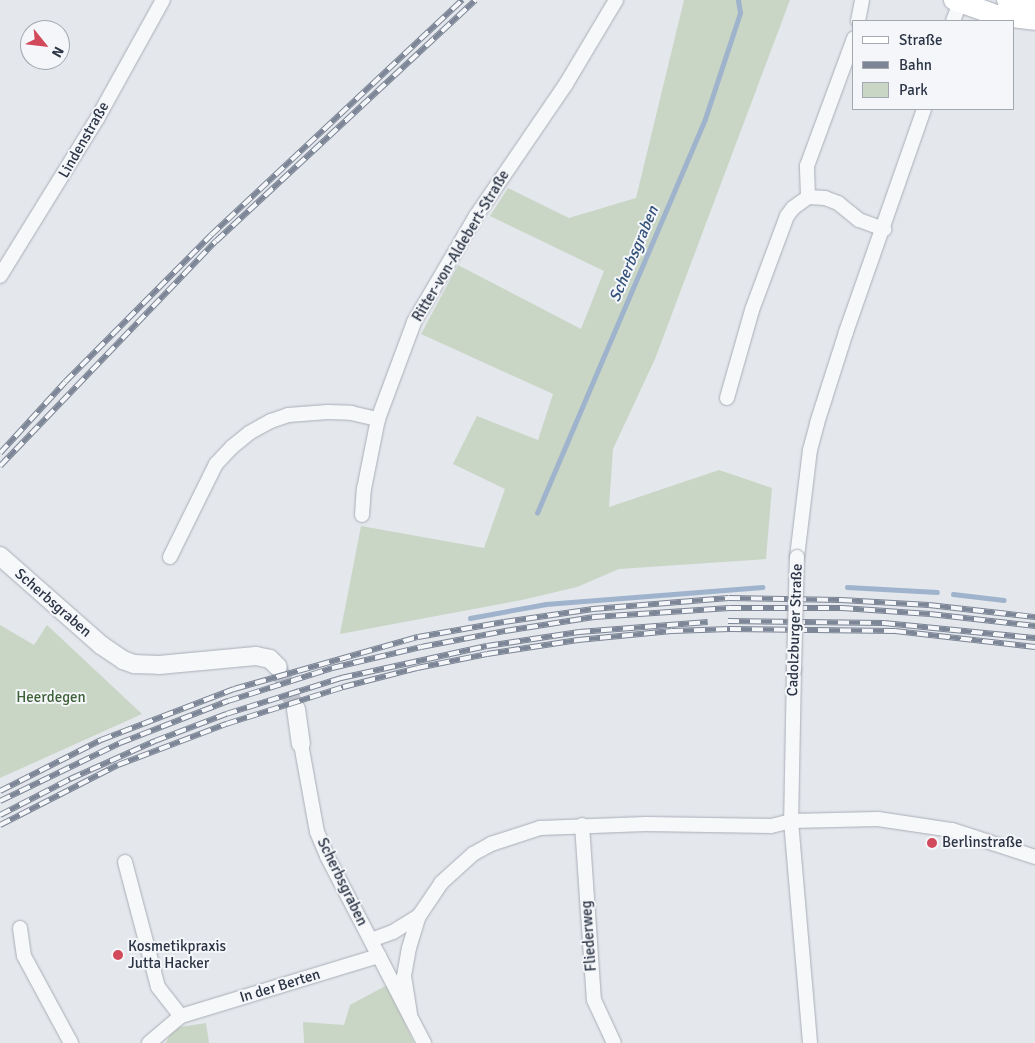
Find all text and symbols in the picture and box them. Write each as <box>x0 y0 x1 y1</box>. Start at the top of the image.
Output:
north arrow <box>20 20 70 70</box>
legend <box>852 20 1015 110</box>
text: Straße <box>899 31 943 49</box>
text: N <box>48 44 67 60</box>
text: Bahn <box>899 56 932 74</box>
text: Park <box>899 81 928 99</box>
street label: Lindenstraße <box>55 99 113 181</box>
street label: Ritter-von-Aldebert-Straße <box>409 167 513 325</box>
water label: Scherbsgraben <box>605 203 663 305</box>
street label: Cadolzburger Straße <box>784 563 806 697</box>
street label: Scherbsgraben <box>11 565 95 641</box>
park label: Heerdegen <box>16 689 86 707</box>
place label: Berlinstraße <box>942 834 1022 852</box>
street label: Scherbsgraben <box>313 835 371 929</box>
marker: Berlinstraße <box>926 837 938 849</box>
street label: Fliederweg <box>578 900 600 972</box>
place label: Kosmetikpraxis Jutta Hacker <box>128 937 226 972</box>
marker: Kosmetikpraxis Jutta Hacker <box>112 949 124 961</box>
street label: In der Berten <box>238 965 322 1007</box>

